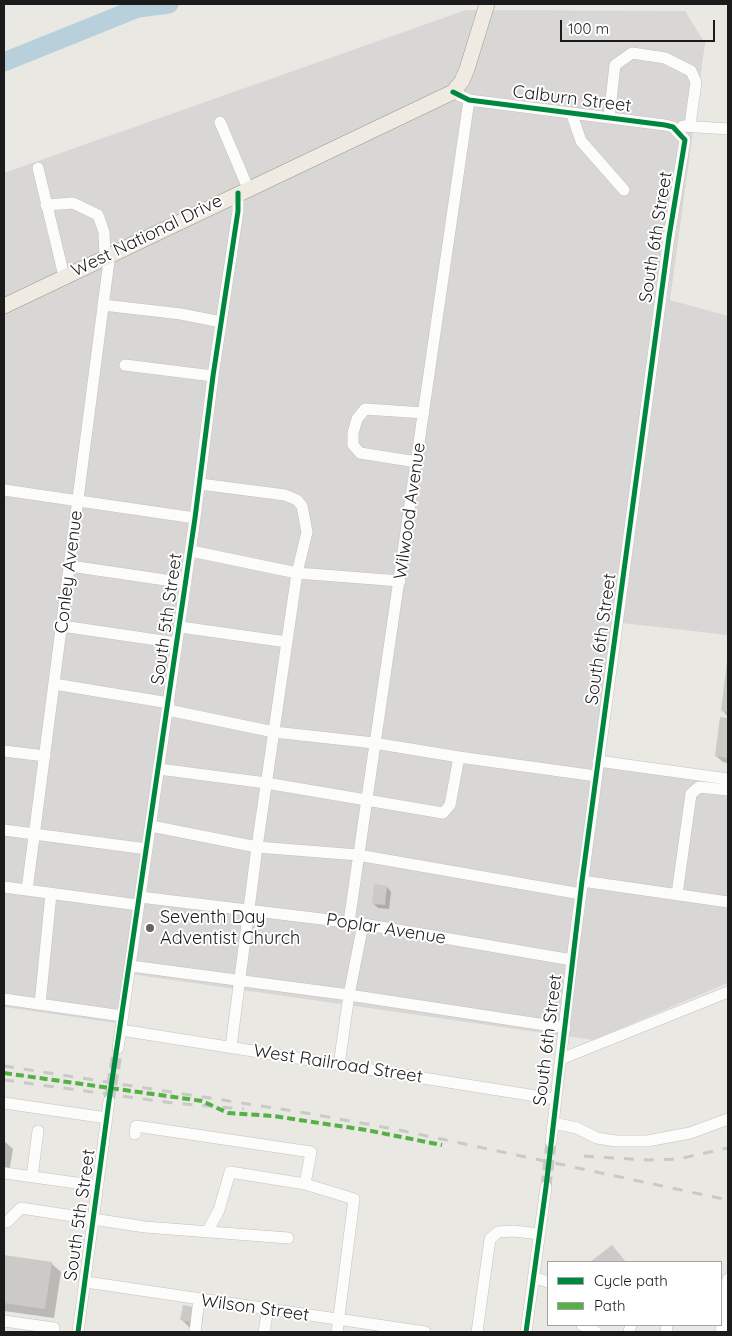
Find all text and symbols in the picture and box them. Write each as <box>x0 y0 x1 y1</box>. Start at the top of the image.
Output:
scale bar <box>562 10 717 42</box>
text: 100 m <box>568 19 609 38</box>
street label: Calburn Street <box>511 81 633 117</box>
street label: South 6th Street <box>635 170 677 304</box>
street label: West National Drive <box>68 190 226 282</box>
street label: Wilwood Avenue <box>390 441 430 581</box>
street label: Conley Avenue <box>51 509 87 635</box>
street label: South 5th Street <box>147 552 187 686</box>
street label: South 6th Street <box>581 572 621 706</box>
place label: Seventh Day Adventist Church <box>160 907 300 950</box>
street label: Poplar Avenue <box>325 909 447 949</box>
marker: Seventh Day Adventist Church <box>144 922 156 934</box>
street label: South 6th Street <box>529 973 567 1107</box>
street label: West Railroad Street <box>252 1040 424 1088</box>
street label: South 5th Street <box>60 1148 100 1282</box>
legend <box>547 1261 722 1326</box>
text: Cycle path <box>594 1271 668 1290</box>
street label: Wilson Street <box>199 1290 311 1326</box>
text: Path <box>594 1296 626 1315</box>

